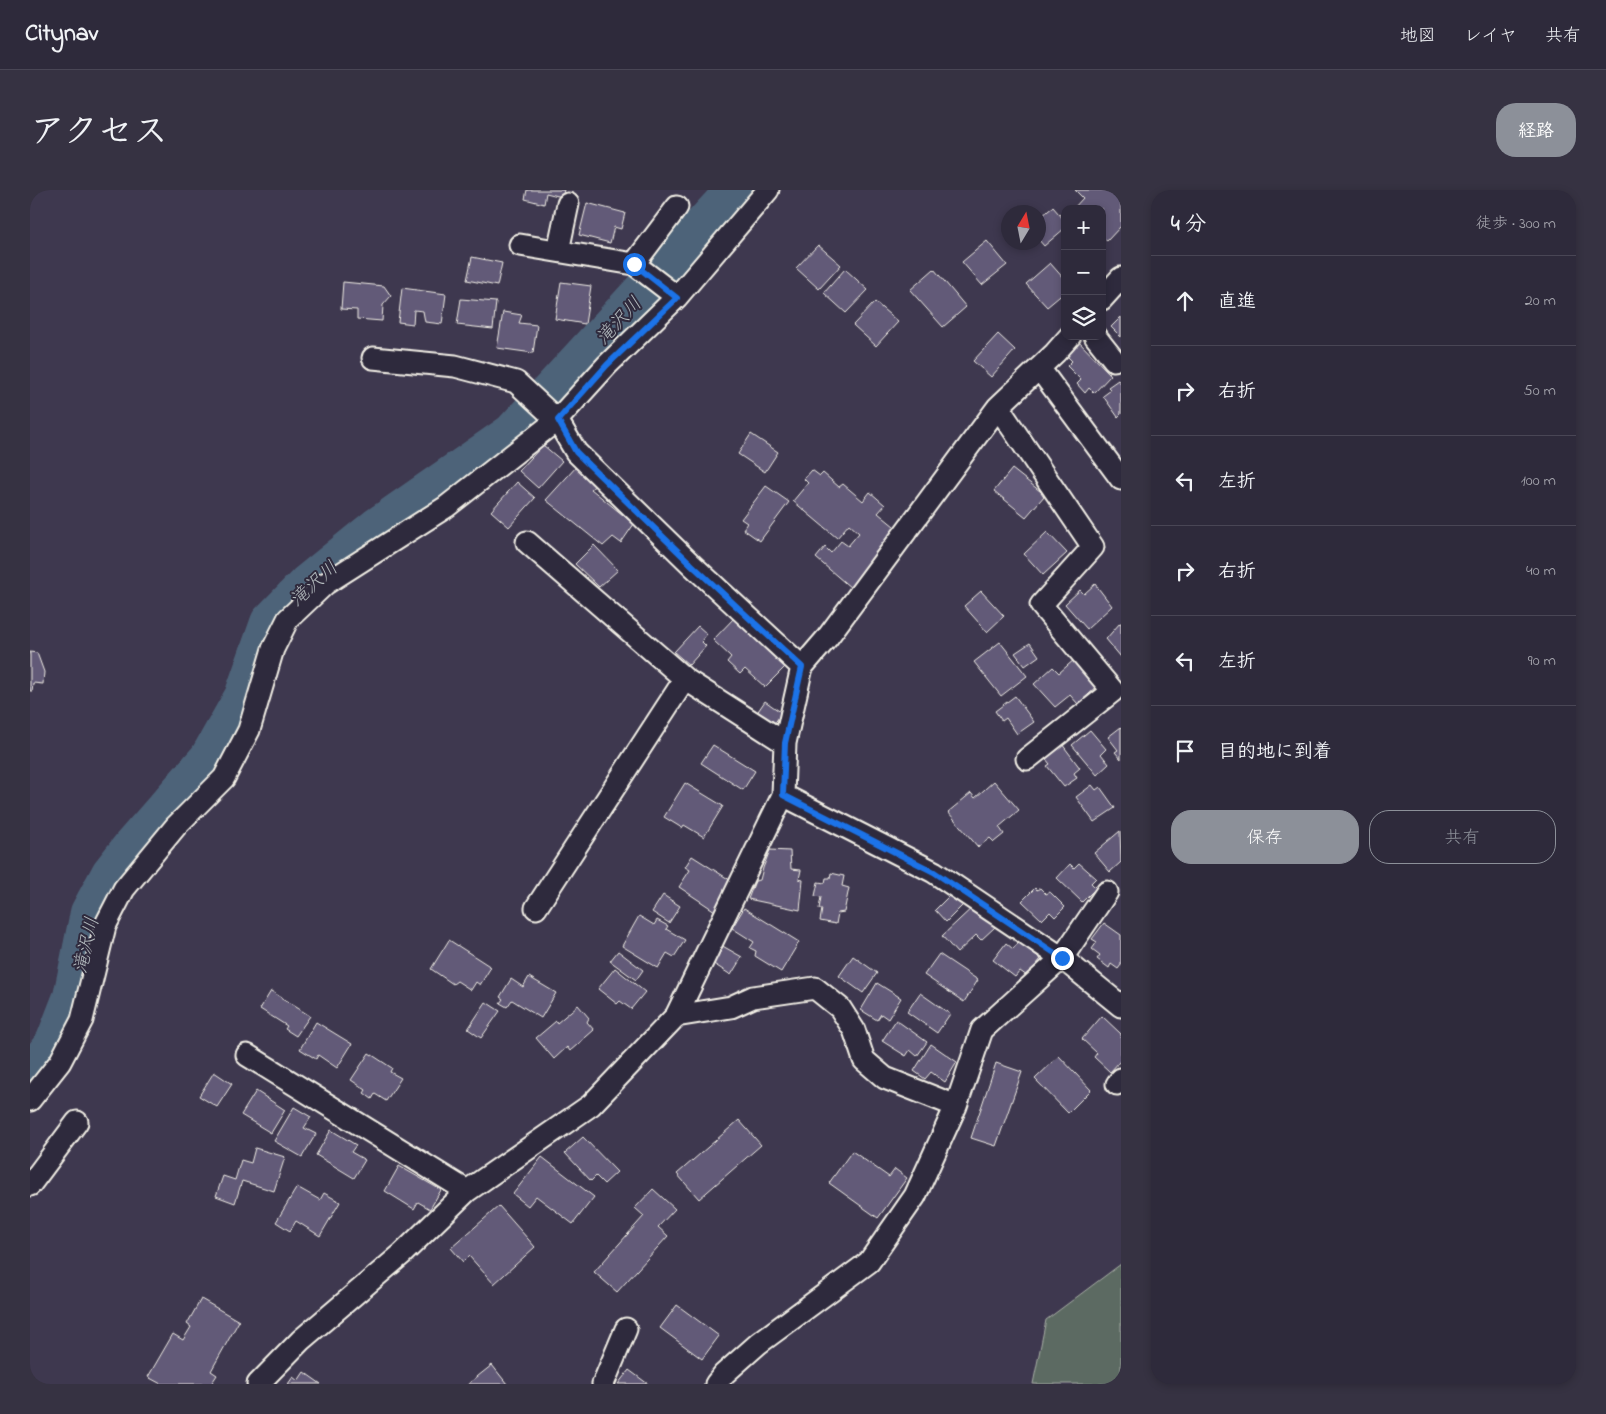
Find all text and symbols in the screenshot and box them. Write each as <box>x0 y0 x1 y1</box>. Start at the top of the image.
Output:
text: Citynav <box>25 17 98 52</box>
text: 地図 <box>1400 24 1436 50</box>
text: レイヤ <box>1464 24 1517 50</box>
text: 共有 <box>1545 24 1581 50</box>
button: 経路 <box>1496 103 1576 157</box>
text: アクセス <box>30 108 168 159</box>
north arrow <box>1001 205 1046 250</box>
map controls <box>1061 205 1106 340</box>
button: + <box>1061 205 1106 250</box>
text: 4 分 <box>1171 210 1206 240</box>
text: 徒歩 · 300 m <box>1476 212 1556 236</box>
button: − <box>1061 250 1106 295</box>
route start <box>623 253 646 276</box>
icon: ahead <box>1171 287 1199 315</box>
text: 直進 <box>1218 289 1256 316</box>
text: 20 m <box>1525 289 1556 313</box>
water label: 滝沢川 <box>591 292 649 352</box>
button: layers <box>1061 295 1106 340</box>
icon: right <box>1171 377 1199 405</box>
text: 右折 <box>1218 379 1256 406</box>
text: 50 m <box>1524 379 1556 403</box>
icon: left <box>1171 467 1199 495</box>
text: 左折 <box>1218 469 1256 496</box>
text: 100 m <box>1521 469 1556 493</box>
water label: 滝沢川 <box>284 556 345 614</box>
icon: right <box>1171 557 1199 585</box>
text: 右折 <box>1218 559 1256 586</box>
text: 40 m <box>1526 559 1556 583</box>
icon: left <box>1171 647 1199 675</box>
text: 左折 <box>1218 649 1256 676</box>
text: 90 m <box>1528 649 1556 673</box>
icon: arrive <box>1171 737 1199 765</box>
text: 目的地に到着 <box>1218 739 1332 766</box>
button: 保存 <box>1171 810 1359 864</box>
button: 共有 <box>1369 810 1556 864</box>
water label: 滝沢川 <box>68 915 107 976</box>
route end <box>1051 947 1074 970</box>

